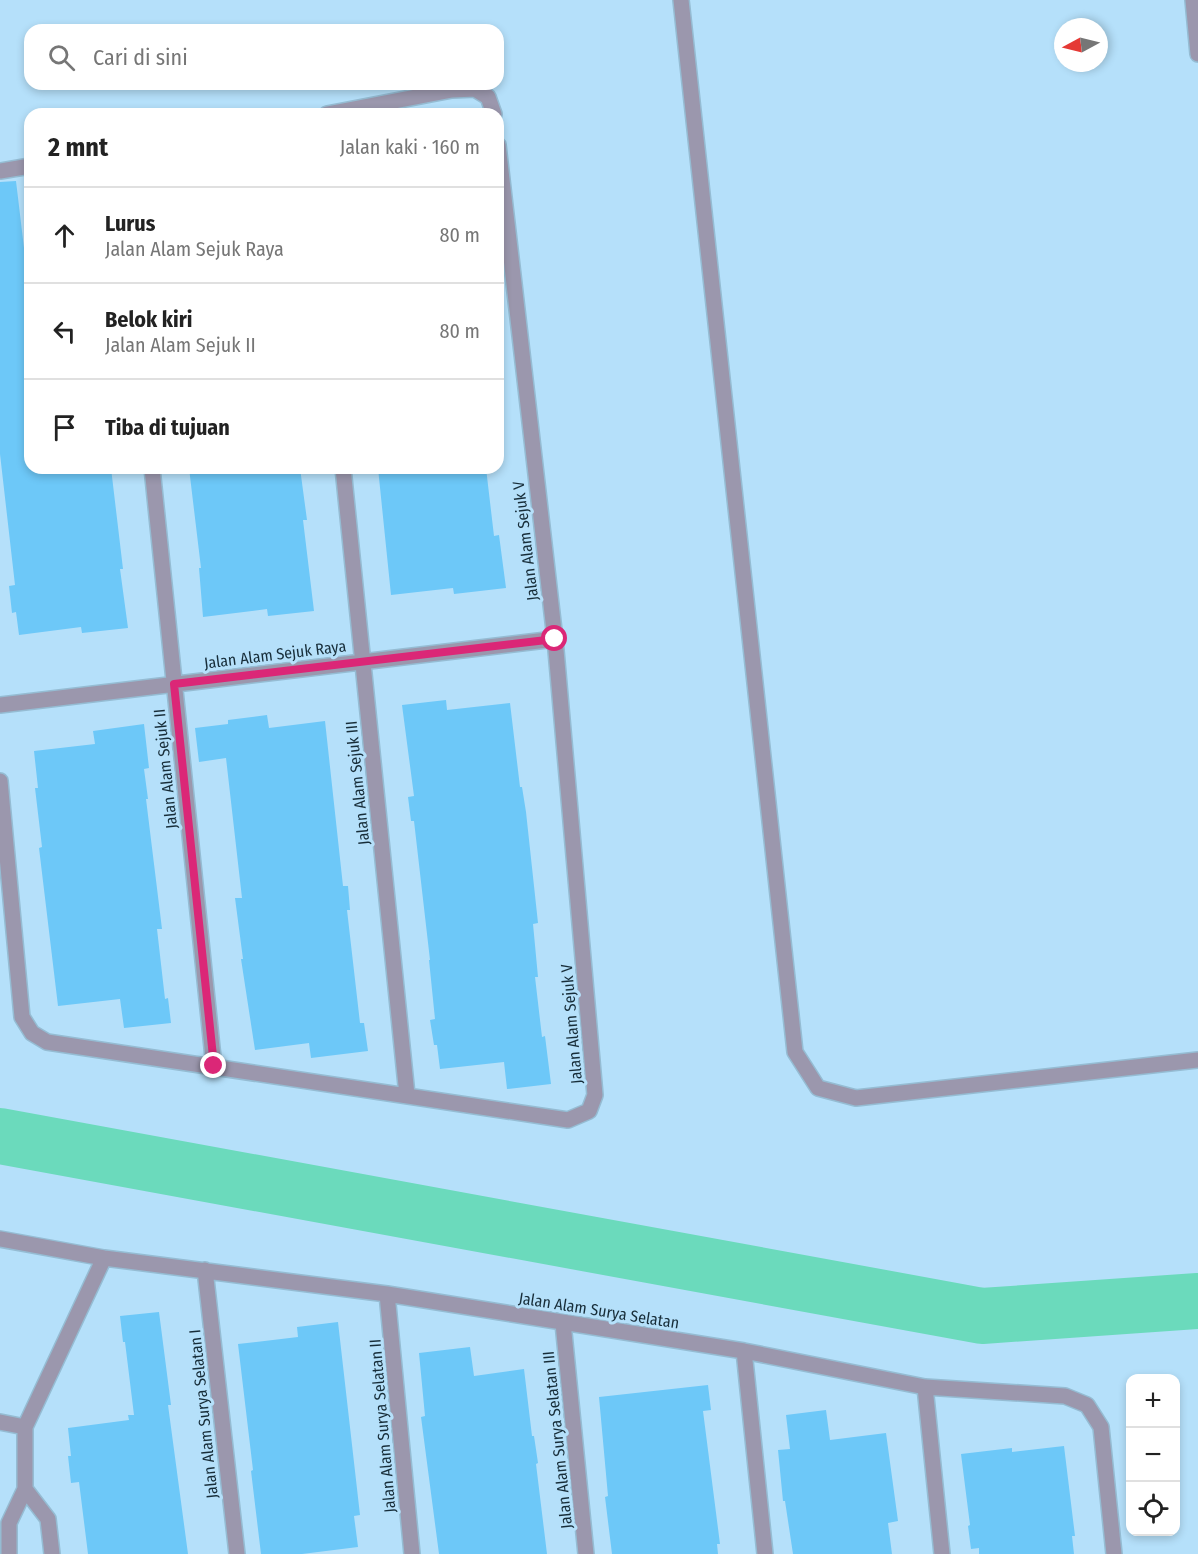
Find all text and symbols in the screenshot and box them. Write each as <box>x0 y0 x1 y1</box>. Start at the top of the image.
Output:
north arrow <box>1054 18 1108 72</box>
search box <box>24 24 504 90</box>
icon: search <box>45 41 78 74</box>
text: Cari di sini <box>93 44 188 71</box>
text: 2 mnt <box>48 132 108 163</box>
text: Jalan kaki · 160 m <box>340 135 480 159</box>
text: Lurus <box>105 210 155 237</box>
icon: ahead <box>48 219 81 252</box>
text: 80 m <box>440 223 480 247</box>
text: Jalan Alam Sejuk Raya <box>105 237 284 261</box>
text: Belok kiri <box>105 306 193 333</box>
icon: left <box>48 315 81 348</box>
text: 80 m <box>440 319 480 343</box>
text: Jalan Alam Sejuk II <box>105 333 256 357</box>
icon: arrive <box>48 411 81 444</box>
text: Tiba di tujuan <box>105 414 230 441</box>
street label: Jalan Alam Sejuk V <box>509 479 542 602</box>
route start <box>541 625 567 651</box>
street label: Jalan Alam Sejuk Raya <box>203 636 347 673</box>
street label: Jalan Alam Sejuk II <box>150 708 181 830</box>
street label: Jalan Alam Sejuk III <box>342 720 373 846</box>
street label: Jalan Alam Sejuk V <box>557 962 586 1085</box>
route end <box>200 1052 226 1078</box>
street label: Jalan Alam Surya Selatan <box>517 1288 681 1333</box>
street label: Jalan Alam Surya Selatan I <box>185 1328 222 1500</box>
street label: Jalan Alam Surya Selatan II <box>365 1338 400 1514</box>
street label: Jalan Alam Surya Selatan III <box>539 1350 576 1530</box>
map controls <box>1126 1374 1180 1536</box>
button: + <box>1126 1374 1180 1428</box>
button: − <box>1126 1428 1180 1482</box>
button: locate <box>1126 1482 1180 1536</box>

